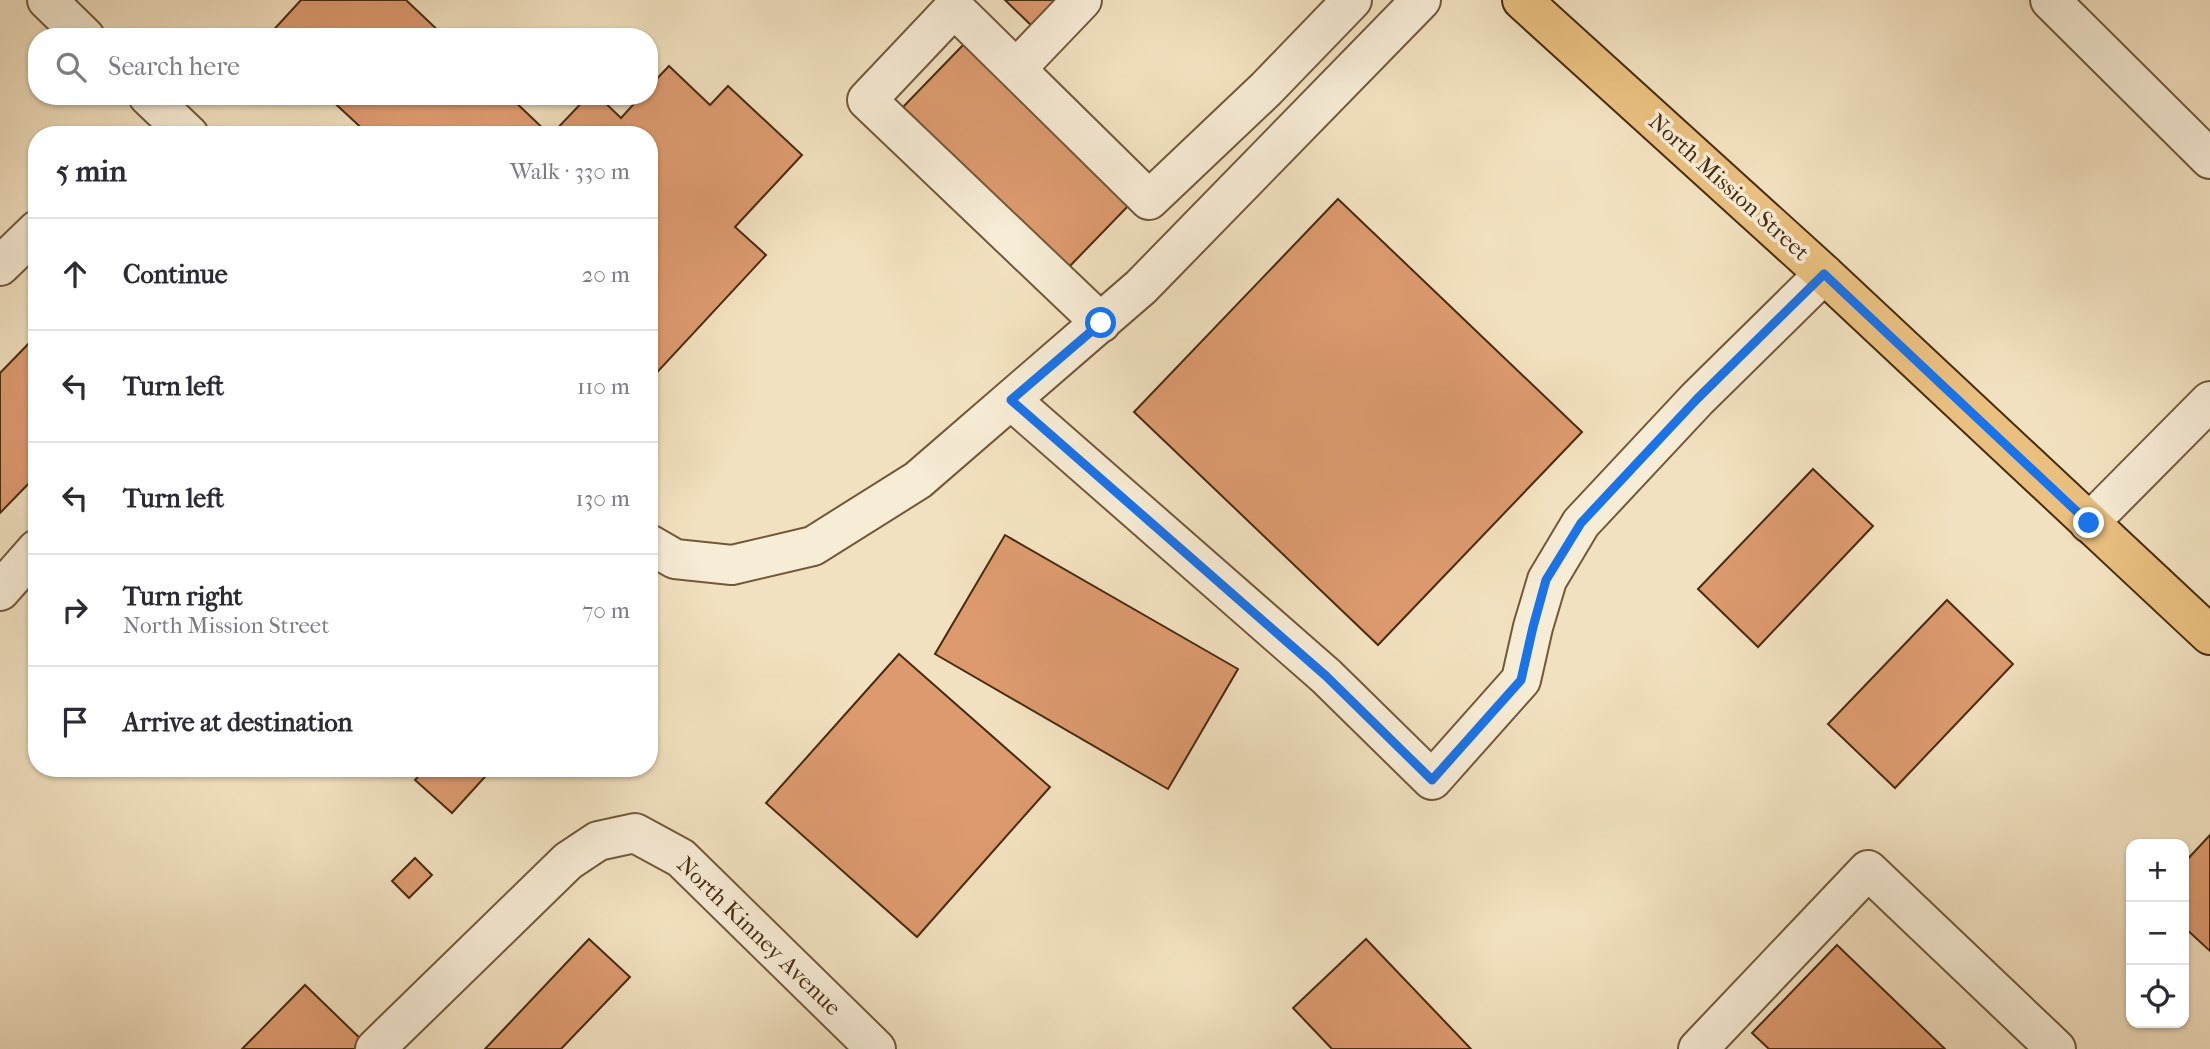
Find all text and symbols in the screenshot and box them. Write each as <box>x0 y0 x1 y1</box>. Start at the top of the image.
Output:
search box <box>28 28 658 105</box>
icon: search <box>52 48 90 86</box>
text: Search here <box>108 51 240 82</box>
street label: North Mission Street <box>1643 108 1815 266</box>
text: 5 min <box>56 154 127 189</box>
text: Walk · 330 m <box>510 158 630 185</box>
icon: ahead <box>56 255 94 293</box>
text: Continue <box>123 259 228 290</box>
text: 20 m <box>581 261 630 288</box>
route start <box>1085 307 1116 338</box>
icon: left <box>56 367 94 405</box>
text: Turn left <box>123 371 224 402</box>
text: 110 m <box>577 373 630 400</box>
icon: left <box>56 479 94 517</box>
text: Turn left <box>123 483 224 514</box>
text: 130 m <box>576 485 630 512</box>
route end <box>2073 507 2104 538</box>
text: Turn right <box>123 581 243 612</box>
icon: right <box>56 591 94 629</box>
text: 70 m <box>582 597 630 624</box>
text: North Mission Street <box>123 612 329 639</box>
icon: arrive <box>56 703 94 741</box>
text: Arrive at destination <box>123 707 353 738</box>
map controls <box>2126 839 2189 1028</box>
button: + <box>2126 839 2189 902</box>
street label: North Kinney Avenue <box>672 851 846 1021</box>
button: − <box>2126 902 2189 965</box>
button: locate <box>2126 965 2189 1028</box>

